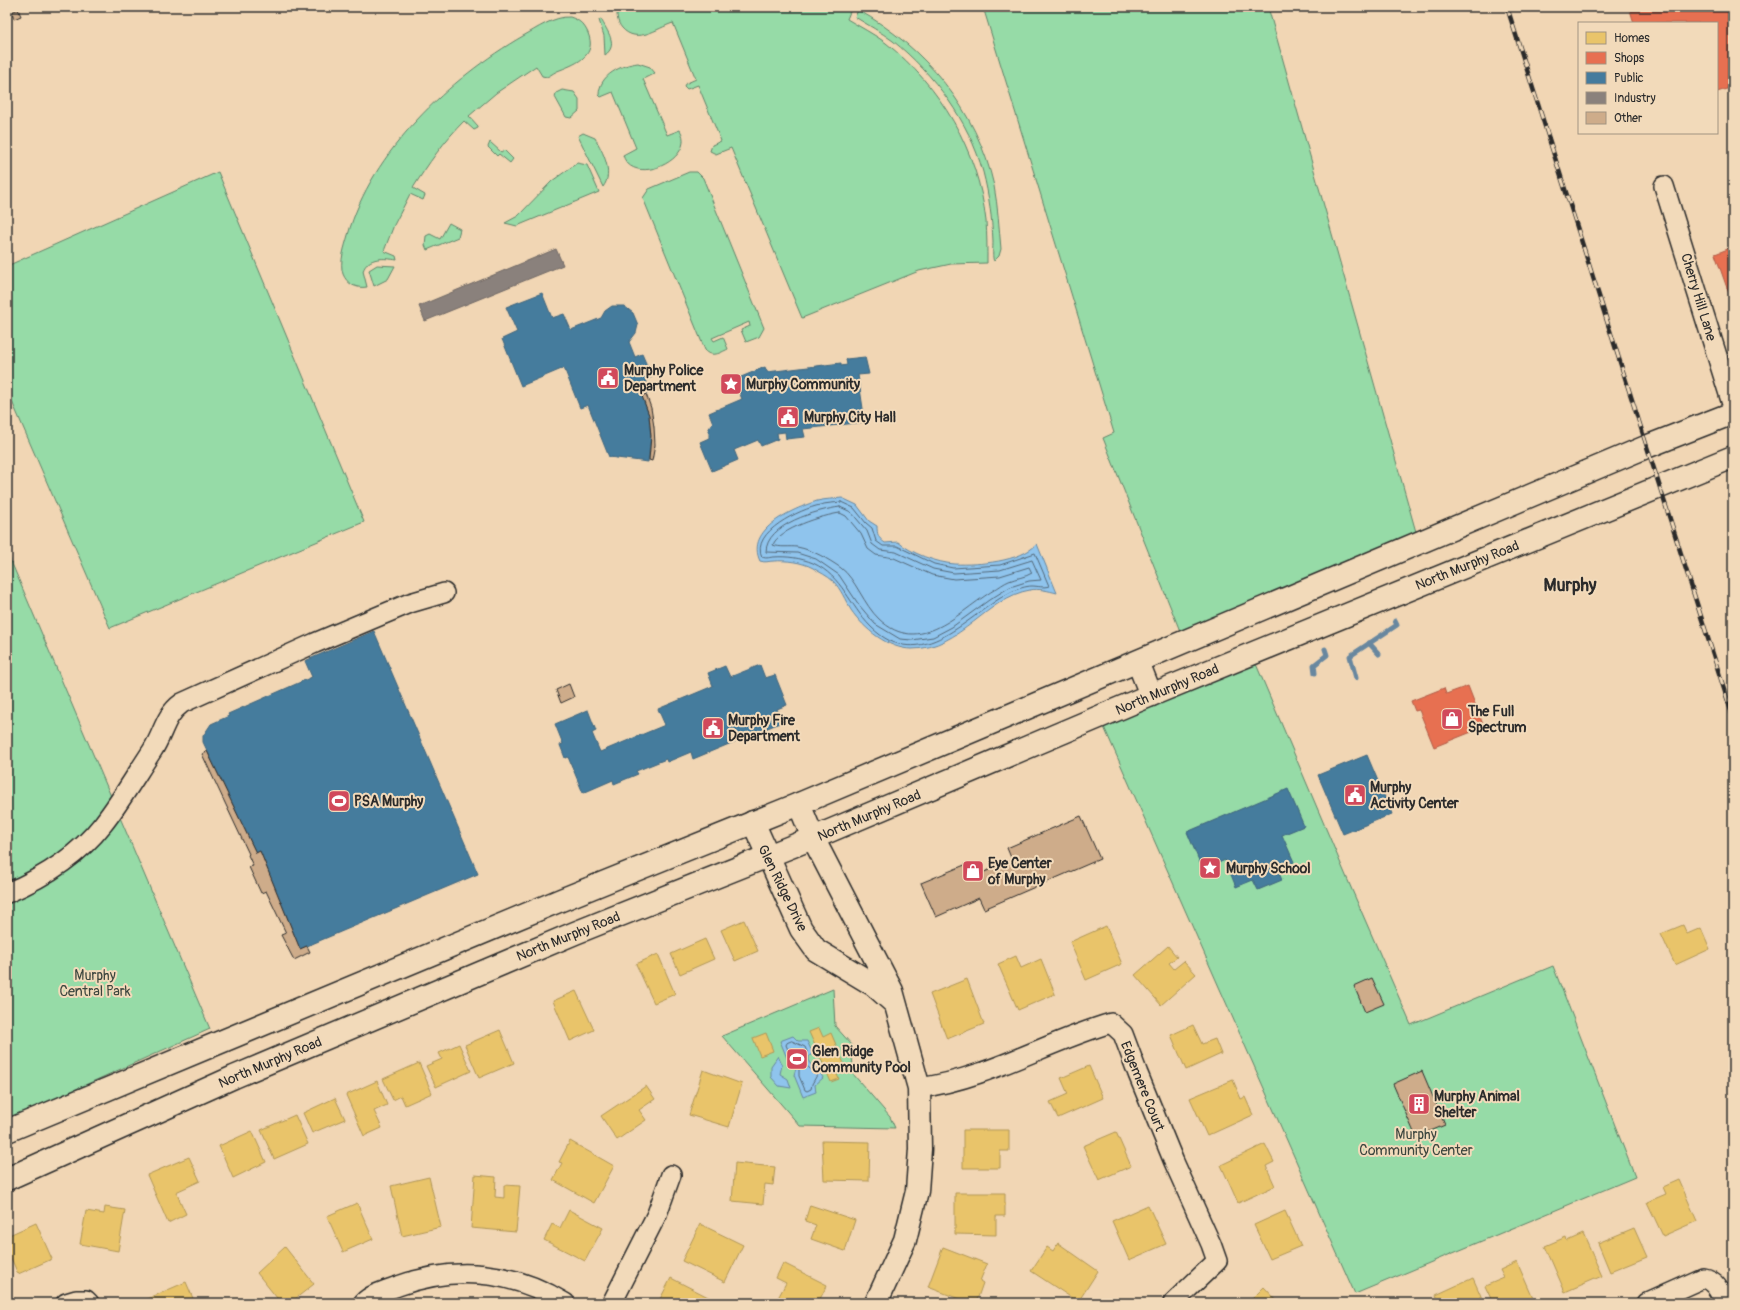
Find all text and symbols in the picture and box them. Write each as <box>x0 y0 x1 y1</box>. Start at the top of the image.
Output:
legend <box>1578 22 1718 134</box>
text: Homes <box>1614 31 1650 46</box>
text: Shops <box>1614 51 1645 66</box>
text: Public <box>1614 71 1644 86</box>
text: Industry <box>1614 91 1656 106</box>
text: Other <box>1614 111 1643 126</box>
street label: Cherry Hill Lane <box>1677 251 1720 343</box>
place label: Murphy Police Department <box>624 362 704 395</box>
public building icon: Murphy Police Department <box>595 365 621 391</box>
place icon: Murphy Community <box>718 371 744 397</box>
place label: Murphy Community <box>746 376 860 393</box>
public building icon: Murphy City Hall <box>775 404 801 430</box>
place label: Murphy City Hall <box>804 409 896 426</box>
street label: North Murphy Road <box>1413 537 1522 594</box>
district label: Murphy <box>1543 574 1597 597</box>
street label: North Murphy Road <box>1113 660 1222 719</box>
place label: The Full Spectrum <box>1467 703 1527 736</box>
shop icon: The Full Spectrum <box>1439 706 1465 732</box>
place label: Murphy Fire Department <box>728 712 800 745</box>
public building icon: Murphy Fire Department <box>700 715 726 741</box>
place label: Murphy Activity Center <box>1370 779 1460 812</box>
public building icon: Murphy Activity Center <box>1342 782 1368 808</box>
street label: North Murphy Road <box>815 786 924 845</box>
sports icon: PSA Murphy <box>326 788 352 814</box>
place label: PSA Murphy <box>354 793 423 810</box>
street label: Glen Ridge Drive <box>754 842 811 934</box>
place label: Eye Center of Murphy <box>987 855 1053 888</box>
place icon: Murphy School <box>1197 855 1223 881</box>
shop icon: Eye Center of Murphy <box>960 858 986 884</box>
place label: Murphy School <box>1226 860 1311 877</box>
street label: North Murphy Road <box>514 908 623 965</box>
park label: Murphy Central Park <box>59 967 131 1000</box>
street label: North Murphy Road <box>216 1033 325 1092</box>
street label: Edgemere Court <box>1117 1039 1168 1134</box>
place label: Glen Ridge Community Pool <box>812 1043 911 1076</box>
sports icon: Glen Ridge Community Pool <box>784 1046 810 1072</box>
place label: Murphy Animal Shelter <box>1434 1088 1520 1121</box>
building icon: Murphy Animal Shelter <box>1406 1091 1432 1117</box>
park label: Murphy Community Center <box>1359 1126 1473 1159</box>

